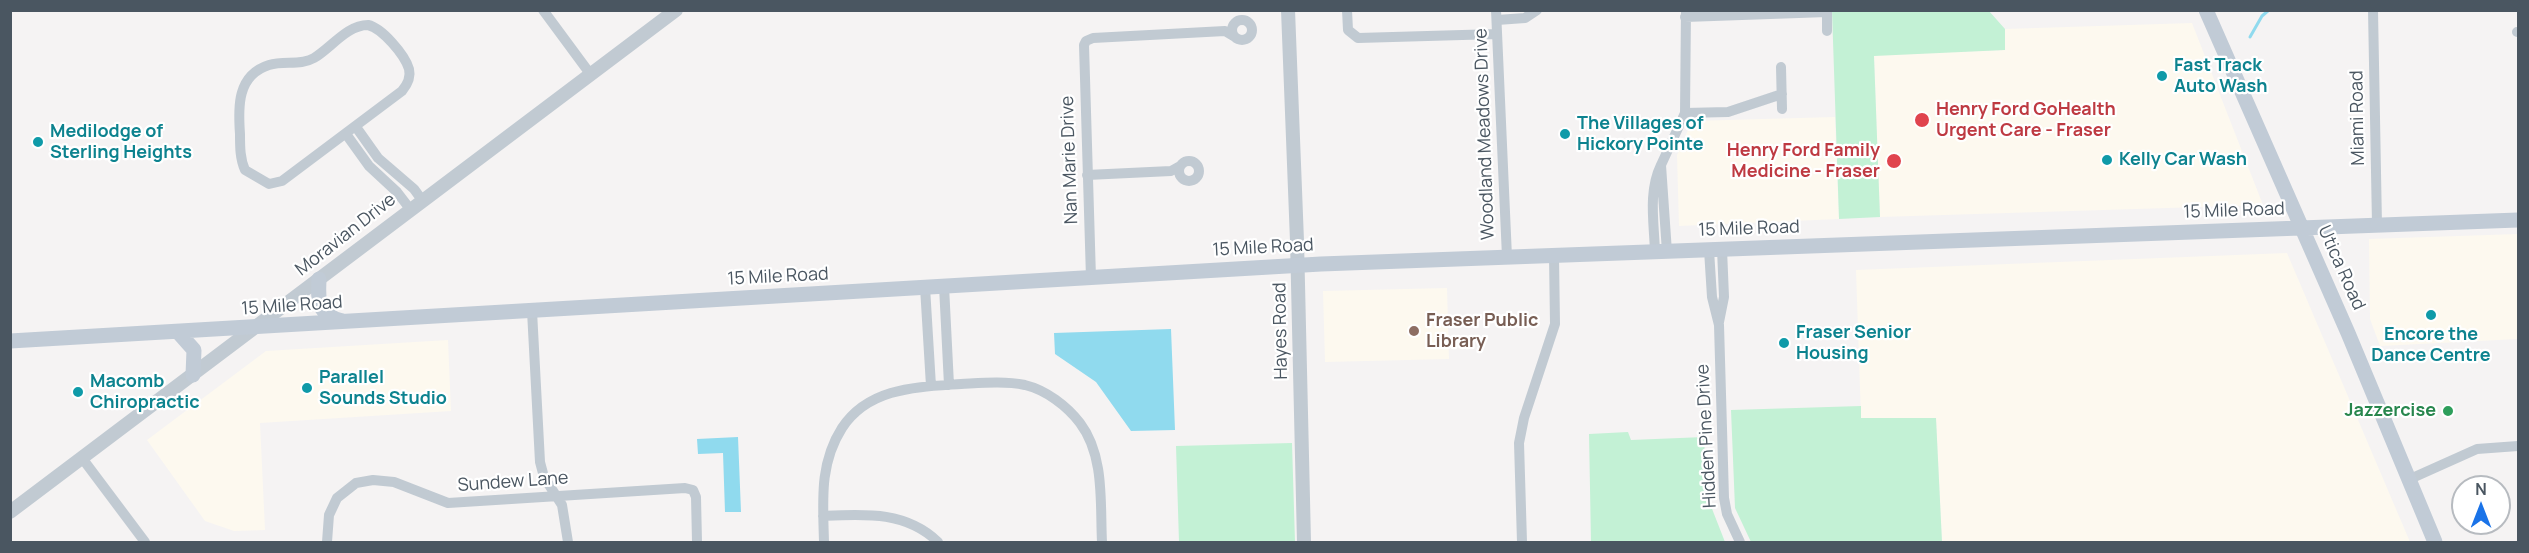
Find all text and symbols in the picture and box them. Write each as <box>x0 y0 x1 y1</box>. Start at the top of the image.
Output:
street label: Woodland Meadows Drive <box>1471 28 1499 240</box>
place label: Fast Track Auto Wash <box>2174 55 2267 98</box>
marker: Fast Track Auto Wash <box>2155 69 2169 83</box>
street label: Miami Road <box>2346 70 2370 166</box>
street label: Nan Marie Drive <box>1057 95 1083 225</box>
place label: Henry Ford GoHealth Urgent Care - Fraser <box>1936 99 2116 142</box>
marker: Henry Ford GoHealth Urgent Care - Fraser <box>1913 111 1931 129</box>
place label: The Villages of Hickory Pointe <box>1577 113 1703 156</box>
place label: Medilodge of Sterling Heights <box>50 121 192 164</box>
marker: The Villages of Hickory Pointe <box>1558 127 1572 141</box>
marker: Medilodge of Sterling Heights <box>31 135 45 149</box>
place label: Henry Ford Family Medicine - Fraser <box>1727 140 1880 182</box>
place label: Kelly Car Wash <box>2119 149 2247 171</box>
marker: Henry Ford Family Medicine - Fraser <box>1885 152 1903 170</box>
marker: Kelly Car Wash <box>2100 153 2114 167</box>
street label: Moravian Drive <box>292 189 400 281</box>
street label: 15 Mile Road <box>2183 198 2285 224</box>
street label: 15 Mile Road <box>1698 216 1800 242</box>
street label: Utica Road <box>2313 222 2369 314</box>
street label: 15 Mile Road <box>1212 235 1314 261</box>
street label: 15 Mile Road <box>727 264 829 290</box>
street label: Hayes Road <box>1269 282 1293 380</box>
street label: 15 Mile Road <box>241 292 343 320</box>
marker: Encore the Dance Centre <box>2424 308 2438 322</box>
place label: Fraser Public Library <box>1426 310 1538 352</box>
place label: Fraser Senior Housing <box>1796 322 1911 364</box>
marker: Fraser Public Library <box>1407 324 1421 338</box>
place label: Encore the Dance Centre <box>2371 324 2491 366</box>
marker: Fraser Senior Housing <box>1777 336 1791 350</box>
street label: Hidden Pine Drive <box>1692 363 1722 509</box>
place label: Parallel Sounds Studio <box>319 367 447 410</box>
place label: Macomb Chiropractic <box>90 371 200 413</box>
marker: Parallel Sounds Studio <box>300 381 314 395</box>
marker: Macomb Chiropractic <box>71 385 85 399</box>
place label: Jazzercise <box>2345 400 2436 422</box>
marker: Jazzercise <box>2441 404 2455 418</box>
street label: Sundew Lane <box>457 467 569 497</box>
north arrow <box>2451 475 2511 535</box>
text: N <box>2475 478 2487 500</box>

